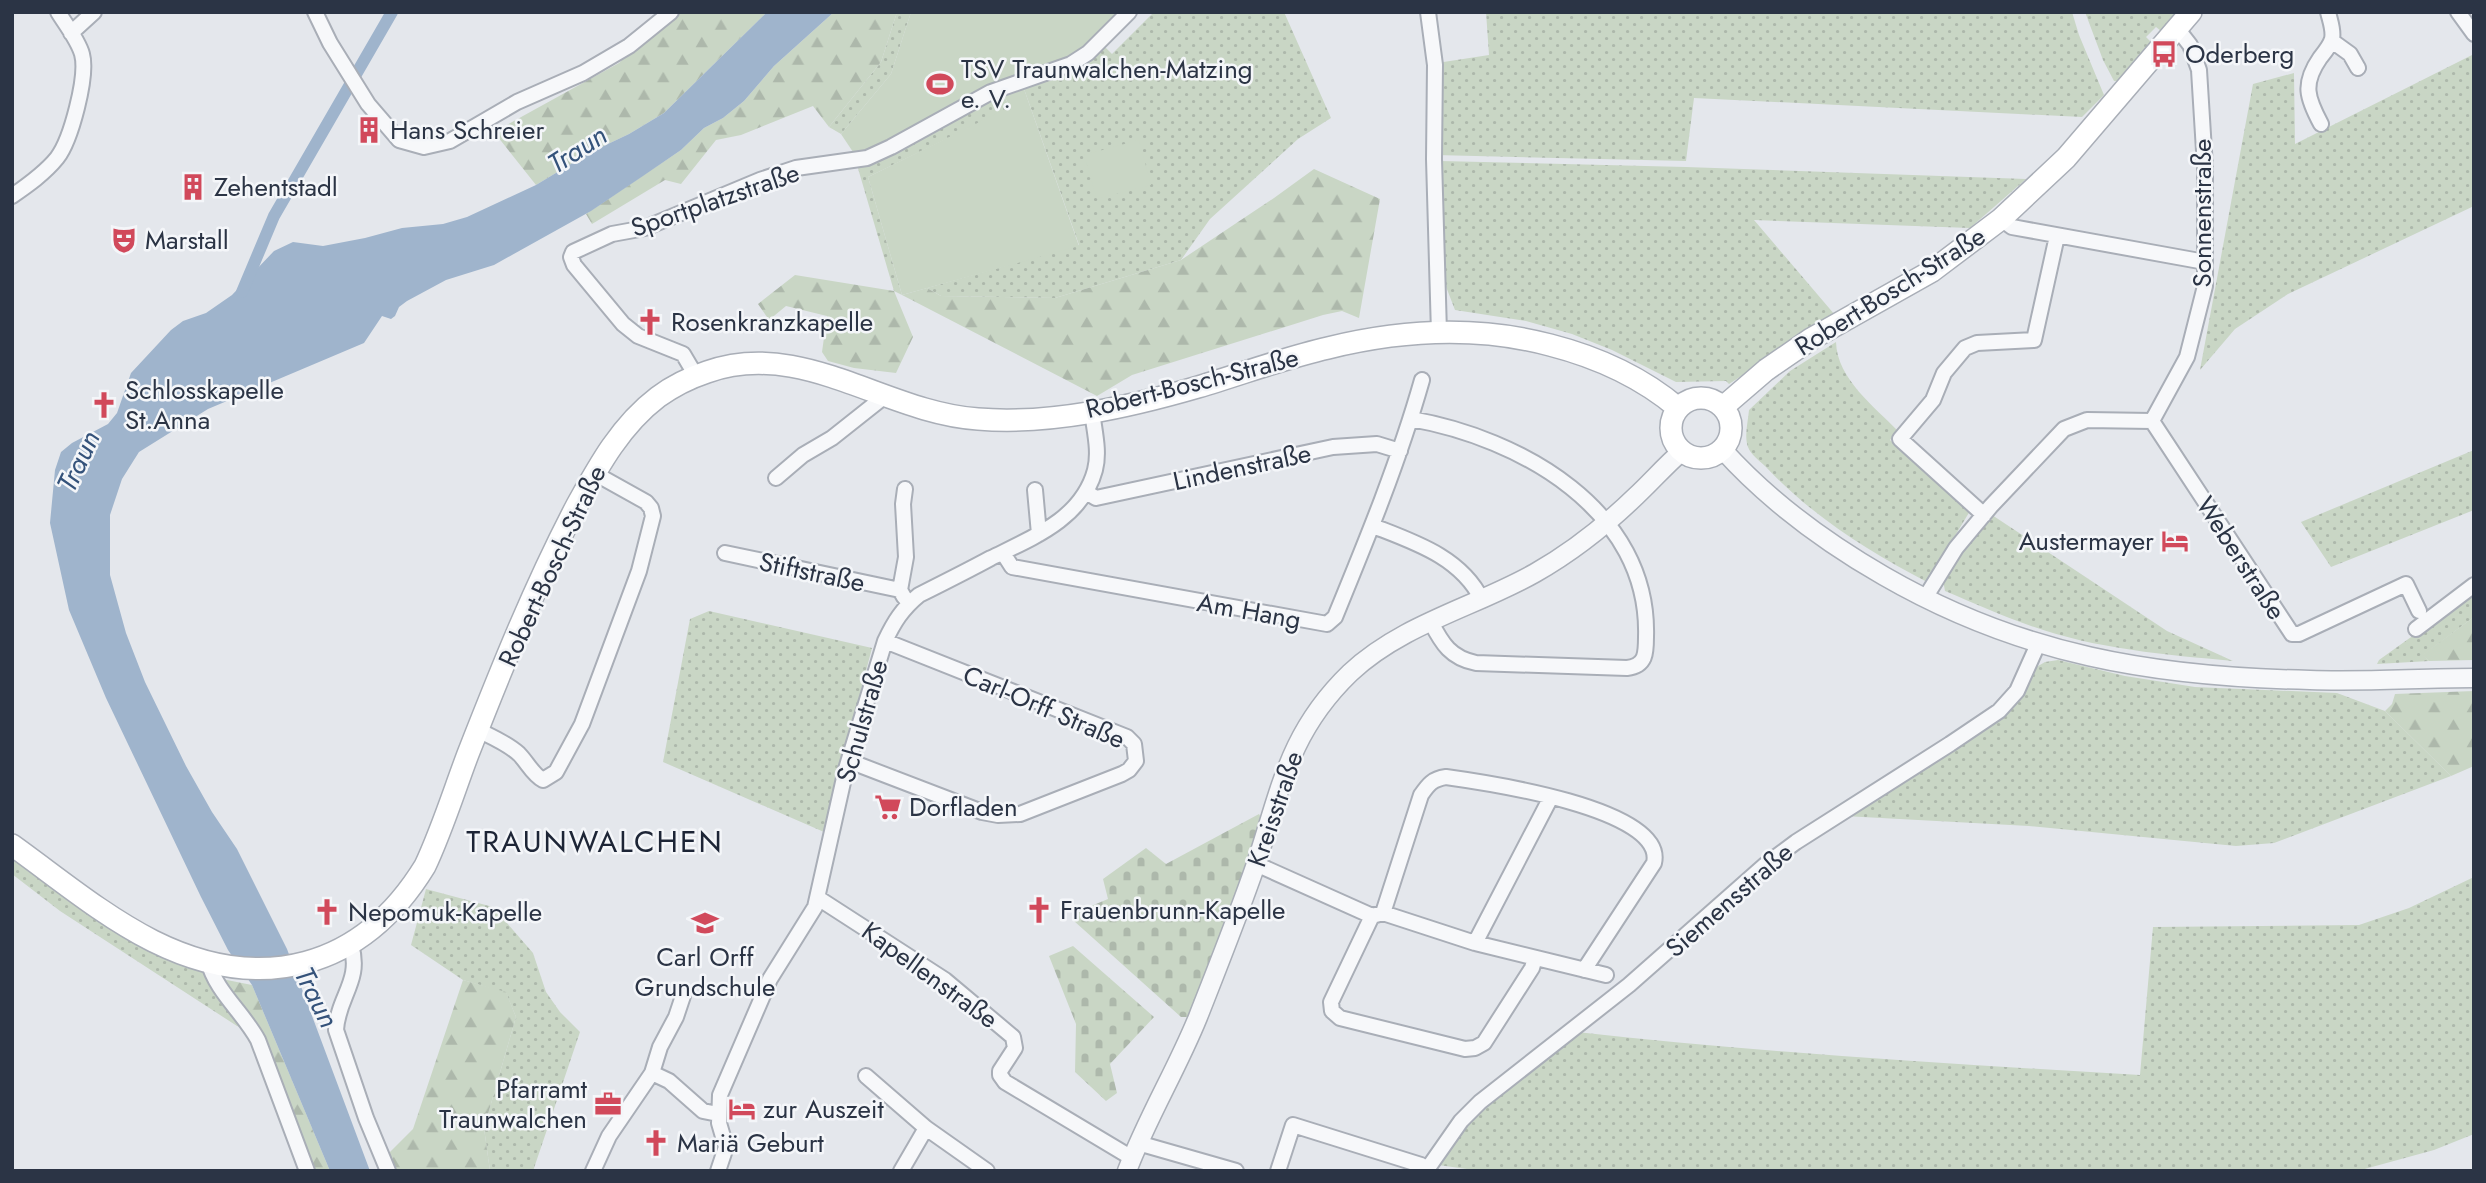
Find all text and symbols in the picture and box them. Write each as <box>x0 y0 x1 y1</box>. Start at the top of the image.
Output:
place label: Oderberg <box>2185 35 2294 73</box>
bus stop icon: Oderberg <box>2149 39 2179 69</box>
place label: TSV Traunwalchen-Matzing e. V. <box>961 50 1253 118</box>
sports icon: TSV Traunwalchen-Matzing e. V. <box>925 69 955 99</box>
place label: Hans Schreier <box>390 111 544 149</box>
building icon: Hans Schreier <box>354 115 384 145</box>
water label: Traun <box>539 115 615 184</box>
street label: Sonnenstraße <box>2183 138 2221 288</box>
street label: Sportplatzstraße <box>626 153 804 247</box>
place label: Zehentstadl <box>214 168 338 206</box>
building icon: Zehentstadl <box>178 172 208 202</box>
street label: Robert-Bosch-Straße <box>1787 217 1993 365</box>
place label: Marstall <box>145 221 229 259</box>
theatre icon: Marstall <box>109 225 139 255</box>
place label: Rosenkranzkapelle <box>671 303 873 341</box>
church icon: Rosenkranzkapelle <box>635 307 665 337</box>
street label: Robert-Bosch-Straße <box>1081 338 1303 428</box>
place label: Schlosskapelle St.Anna <box>125 371 284 439</box>
church icon: Schlosskapelle St.Anna <box>89 390 119 420</box>
water label: Traun <box>46 424 110 499</box>
street label: Lindenstraße <box>1169 434 1315 500</box>
street label: Robert-Bosch-Straße <box>489 459 615 673</box>
street label: Weberstraße <box>2187 489 2295 627</box>
place label: Austermayer <box>2019 522 2154 560</box>
hotel icon: Austermayer <box>2160 526 2190 556</box>
street label: Stiftstraße <box>756 542 868 602</box>
street label: Am Hang <box>1194 583 1304 639</box>
street label: Schulstraße <box>826 655 898 787</box>
street label: Carl-Orff Straße <box>957 656 1131 758</box>
street label: Kreisstraße <box>1237 746 1313 872</box>
place label: Dorfladen <box>909 788 1018 826</box>
supermarket icon: Dorfladen <box>873 792 903 822</box>
district label: TRAUNWALCHEN <box>466 820 724 863</box>
street label: Siemensstraße <box>1657 834 1801 966</box>
place label: Frauenbrunn-Kapelle <box>1060 891 1286 929</box>
place label: Nepomuk-Kapelle <box>348 893 542 931</box>
church icon: Frauenbrunn-Kapelle <box>1024 895 1054 925</box>
church icon: Nepomuk-Kapelle <box>312 897 342 927</box>
school or university icon: Carl Orff Grundschule <box>690 908 720 938</box>
street label: Kapellenstraße <box>854 912 1006 1038</box>
place label: Carl Orff Grundschule <box>635 938 775 1006</box>
water label: Traun <box>284 960 349 1035</box>
place label: Pfarramt Traunwalchen <box>439 1070 588 1138</box>
office icon: Pfarramt Traunwalchen <box>593 1089 623 1119</box>
place label: zur Auszeit <box>763 1090 885 1128</box>
hotel icon: zur Auszeit <box>727 1094 757 1124</box>
place label: Mariä Geburt <box>677 1124 825 1162</box>
church icon: Mariä Geburt <box>641 1128 671 1158</box>

